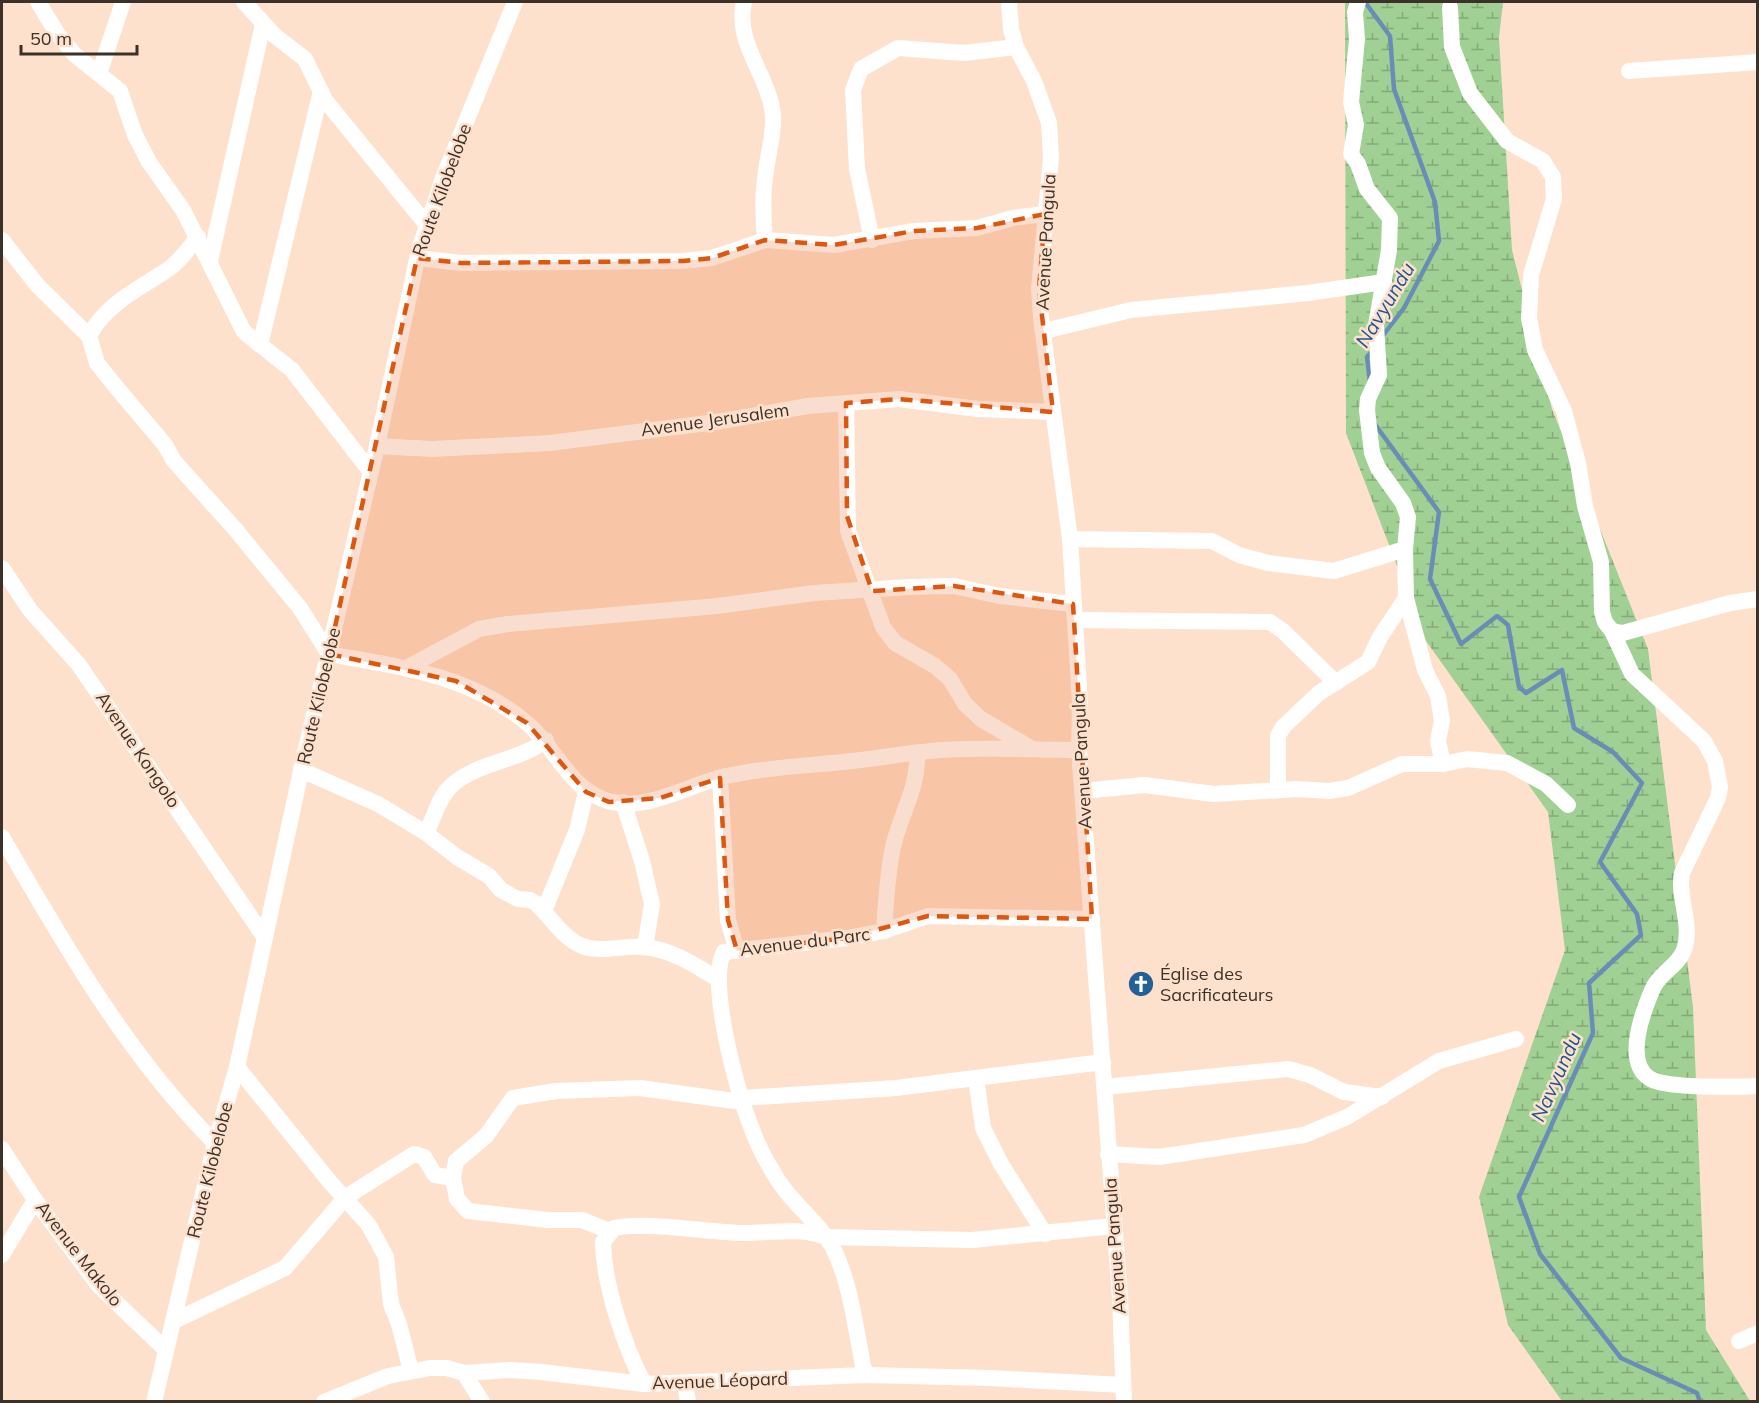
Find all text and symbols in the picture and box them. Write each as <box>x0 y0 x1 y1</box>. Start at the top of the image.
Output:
scale bar <box>21 18 136 56</box>
text: 50 m <box>30 27 72 50</box>
street label: Route Kilobelobe <box>407 120 476 259</box>
street label: Avenue Pangula <box>1030 173 1061 311</box>
water label: Navyundu <box>1349 258 1420 352</box>
street label: Avenue Jerusalem <box>639 398 791 441</box>
street label: Route Kilobelobe <box>292 625 345 766</box>
street label: Avenue Kongolo <box>91 687 186 812</box>
street label: Avenue Pangula <box>1066 692 1097 830</box>
street label: Avenue du Parc <box>739 922 871 961</box>
place label: Église des Sacrificateurs <box>1160 962 1274 1006</box>
church icon: Église des Sacrificateurs <box>1126 969 1156 999</box>
water label: Navyundu <box>1525 1028 1586 1125</box>
street label: Route Kilobelobe <box>181 1099 238 1240</box>
street label: Avenue Pangula <box>1098 1177 1131 1315</box>
street label: Avenue Makolo <box>31 1196 128 1311</box>
street label: Avenue Léopard <box>652 1367 788 1394</box>

